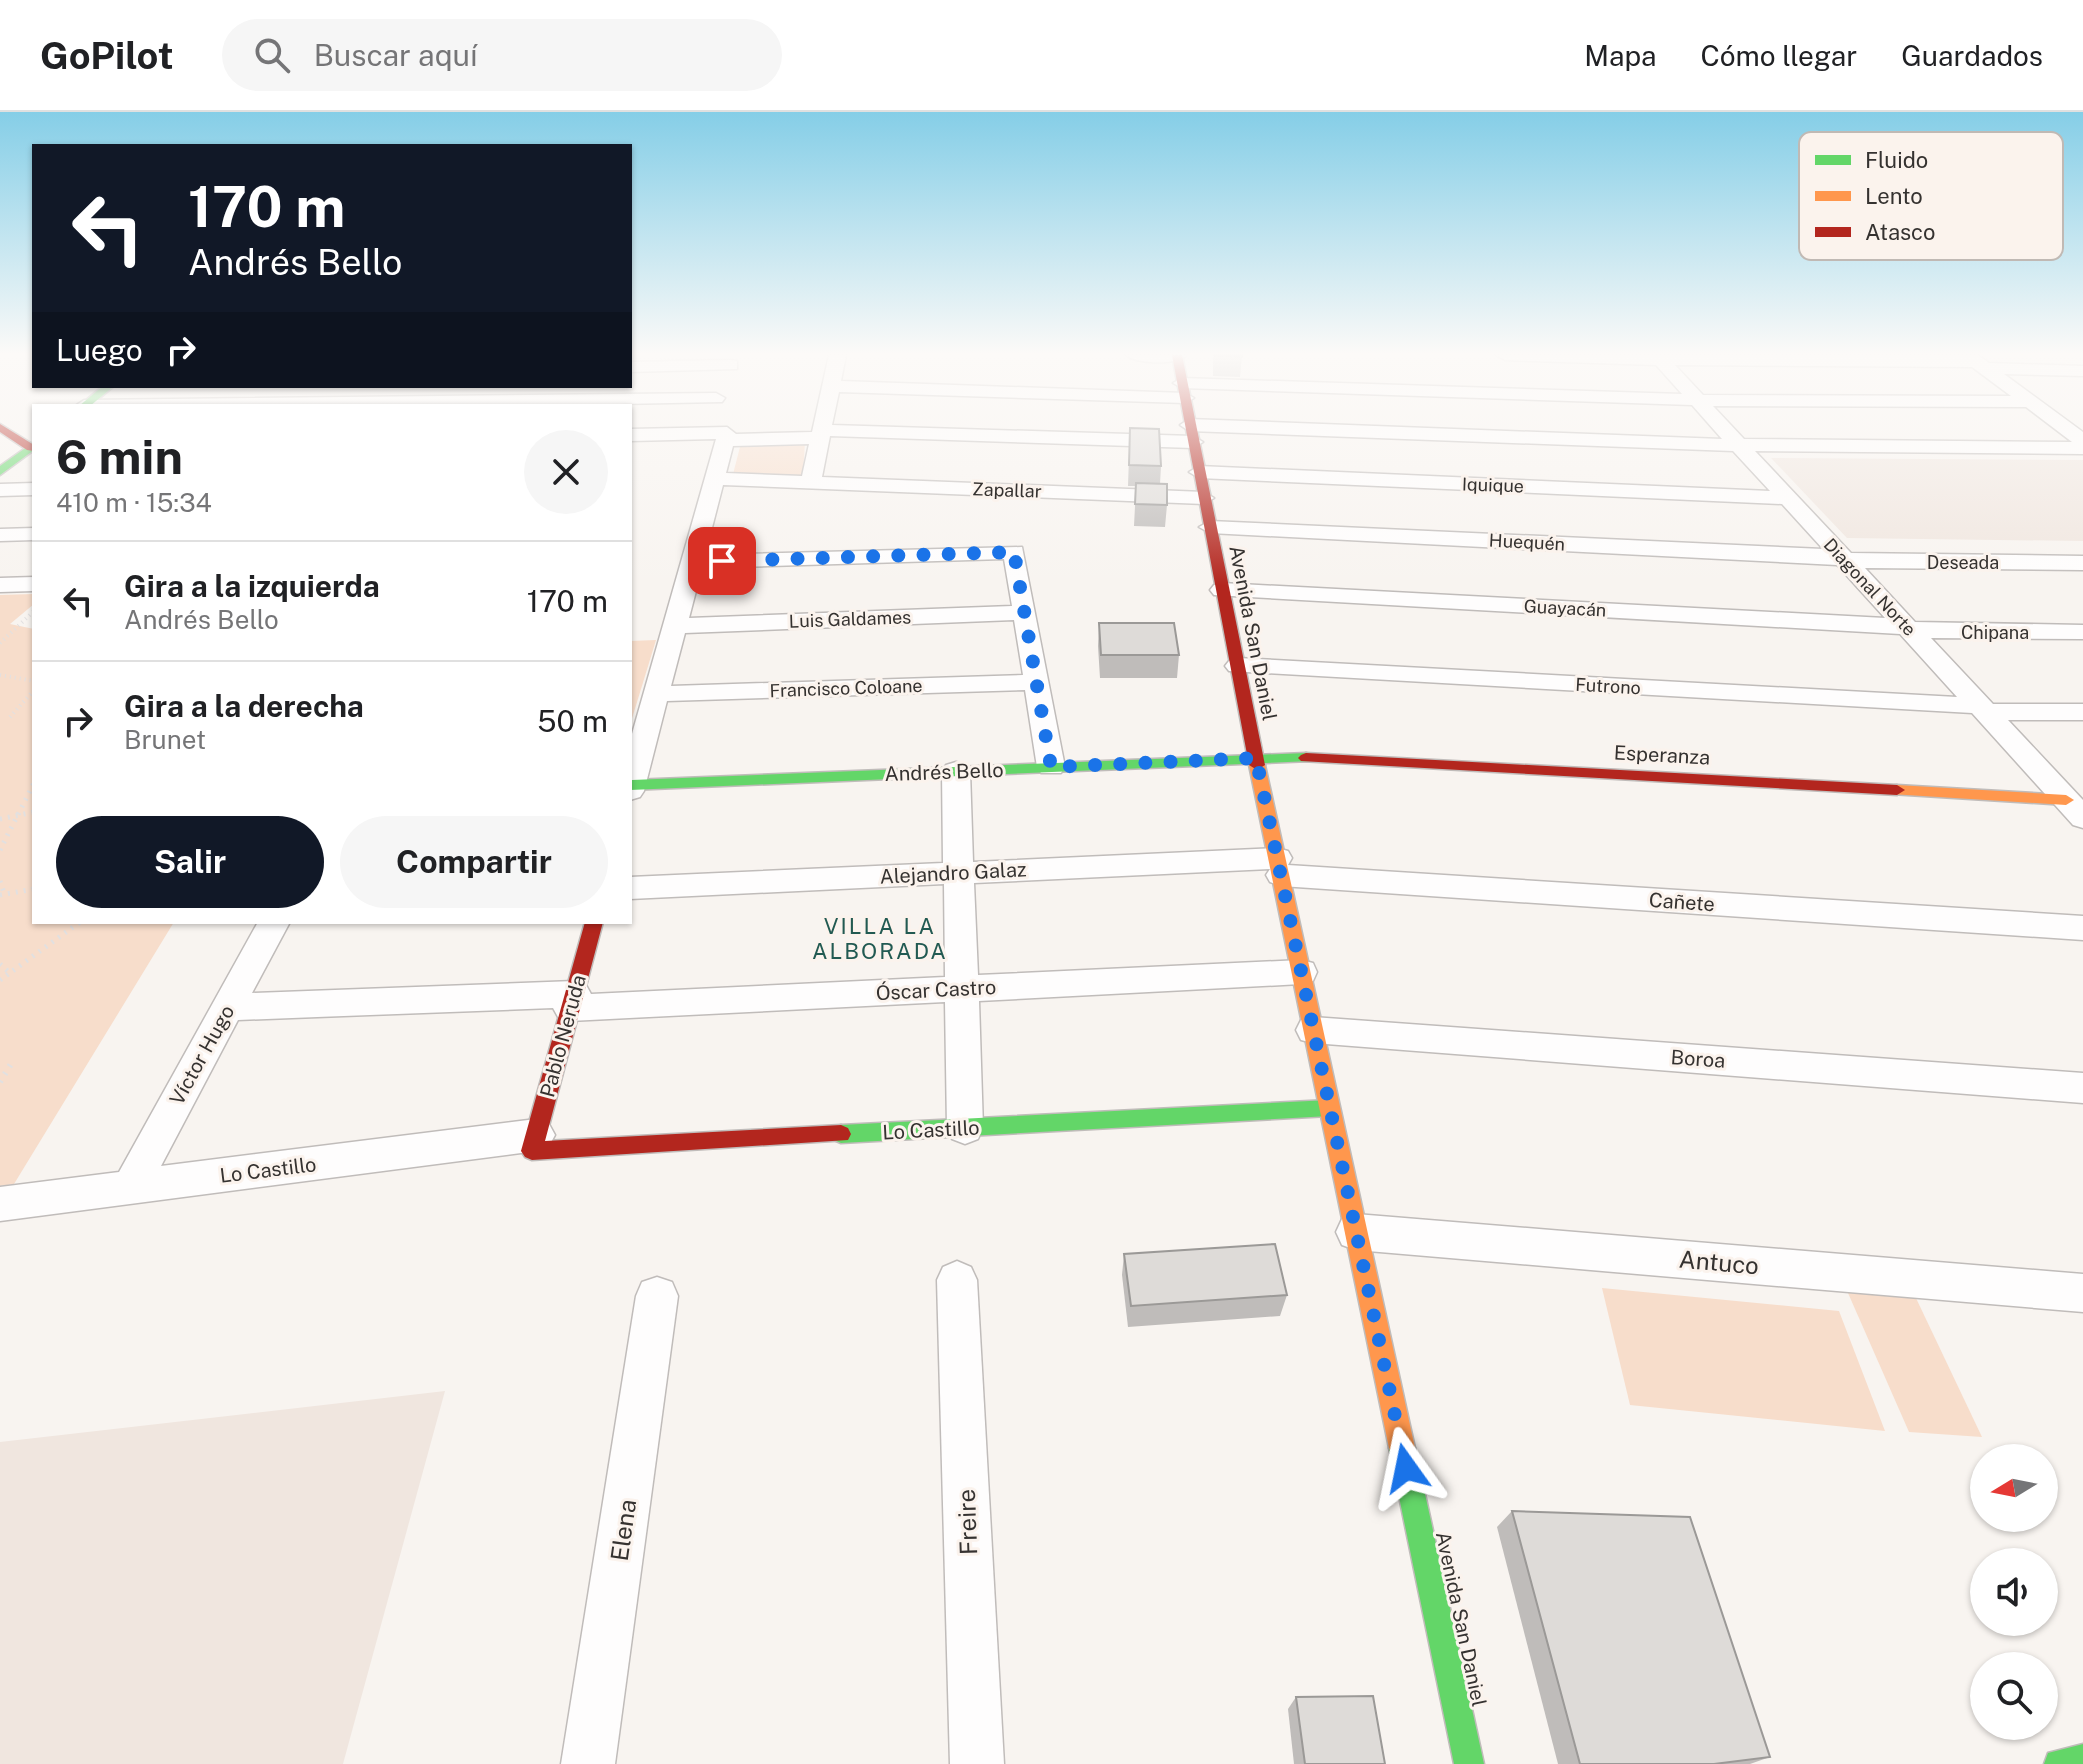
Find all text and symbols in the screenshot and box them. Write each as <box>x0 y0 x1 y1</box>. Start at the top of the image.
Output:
search box <box>222 19 782 91</box>
text: GoPilot <box>40 33 174 78</box>
icon: search <box>250 33 294 77</box>
text: Buscar aquí <box>314 37 477 73</box>
text: Mapa <box>1584 39 1656 72</box>
text: Cómo llegar <box>1700 39 1857 72</box>
text: Guardados <box>1901 39 2043 72</box>
legend <box>1799 132 2063 260</box>
text: Fluido <box>1865 147 1928 173</box>
text: 170 m <box>188 174 345 240</box>
icon: left <box>56 176 160 280</box>
text: Lento <box>1865 183 1923 209</box>
text: Atasco <box>1865 219 1935 245</box>
text: Andrés Bello <box>188 241 402 283</box>
icon: right <box>159 328 203 372</box>
text: Luego <box>56 332 143 368</box>
text: 6 min <box>56 428 183 485</box>
button: close <box>524 430 608 514</box>
street label: Iquique <box>1462 473 1524 497</box>
street label: Zapallar <box>972 478 1042 502</box>
text: 410 m · 15:34 <box>56 487 212 518</box>
pin <box>688 527 756 595</box>
street label: Huequén <box>1488 530 1566 554</box>
street label: Diagonal Norte <box>1820 534 1920 640</box>
icon: arrive <box>700 539 744 583</box>
street label: Avenida San Daniel <box>1224 543 1282 723</box>
street label: Deseada <box>1927 552 1999 573</box>
text: Gira a la izquierda <box>124 568 380 604</box>
icon: left <box>56 579 100 623</box>
text: 170 m <box>527 583 608 619</box>
street label: Guayacán <box>1523 595 1607 621</box>
text: Andrés Bello <box>124 604 279 635</box>
street label: Luis Galdames <box>788 606 912 632</box>
street label: Chipana <box>1961 622 2029 643</box>
street label: Futrono <box>1575 674 1641 698</box>
street label: Francisco Coloane <box>769 675 923 701</box>
text: Gira a la derecha <box>124 688 364 724</box>
icon: right <box>56 699 100 743</box>
text: 50 m <box>537 703 608 739</box>
text: Brunet <box>124 724 206 755</box>
street label: Esperanza <box>1613 740 1711 770</box>
street label: Andrés Bello <box>884 758 1004 786</box>
button: Salir <box>56 816 324 908</box>
button: Compartir <box>340 816 608 908</box>
street label: Alejandro Galaz <box>879 857 1027 889</box>
street label: Cañete <box>1648 888 1716 916</box>
district label: VILLA LA ALBORADA <box>812 913 948 964</box>
street label: Pablo Neruda <box>535 972 591 1100</box>
street label: Óscar Castro <box>875 974 997 1005</box>
street label: Víctor Hugo <box>165 1001 239 1109</box>
street label: Boroa <box>1670 1045 1726 1073</box>
street label: Lo Castillo <box>882 1115 980 1145</box>
street label: Lo Castillo <box>218 1152 318 1188</box>
street label: Antuco <box>1678 1245 1760 1279</box>
position arrow <box>1364 1426 1448 1510</box>
north arrow <box>1970 1444 2058 1532</box>
map controls <box>1970 1444 2058 1740</box>
street label: Freire <box>952 1489 982 1555</box>
street label: Elena <box>605 1497 641 1563</box>
street label: Avenida San Daniel <box>1431 1529 1491 1709</box>
button: sound <box>1970 1548 2058 1636</box>
button: search <box>1970 1652 2058 1740</box>

